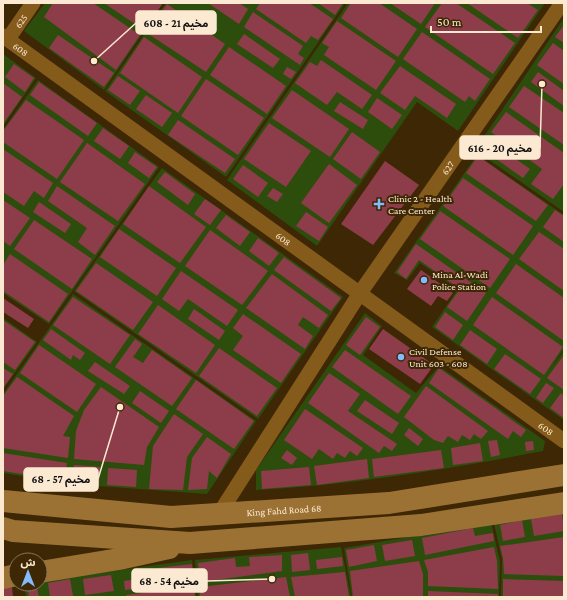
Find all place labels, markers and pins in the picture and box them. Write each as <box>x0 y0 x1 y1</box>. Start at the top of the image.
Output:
callout: مخيم 21 - 608 <box>136 11 216 34</box>
callout: مخيم 20 - 616 <box>460 136 540 159</box>
place label: Clinic 2 - Health Care Center <box>388 193 453 216</box>
marker: Clinic 2 - Health Care Center <box>373 198 385 210</box>
place label: Mina Al-Wadi Police Station <box>432 269 488 292</box>
marker: Mina Al-Wadi Police Station <box>419 275 429 285</box>
place label: Civil Defense Unit 603 - 608 <box>409 346 468 369</box>
marker: Civil Defense Unit 603 - 608 <box>396 352 406 362</box>
callout: مخيم 57 - 68 <box>24 468 98 491</box>
callout: مخيم 54 - 68 <box>132 569 207 592</box>

